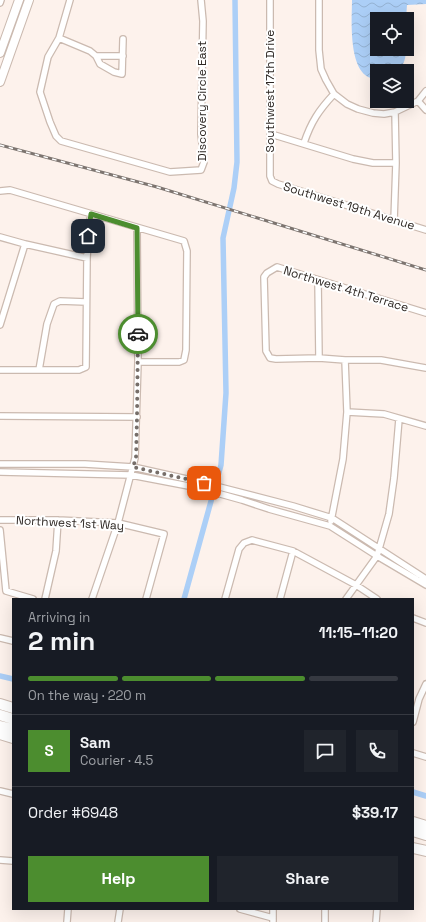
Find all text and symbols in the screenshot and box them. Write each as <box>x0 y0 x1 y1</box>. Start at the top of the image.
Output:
map controls <box>370 12 414 108</box>
button: locate <box>370 12 414 56</box>
street label: Southwest 17th Drive <box>262 30 278 152</box>
street label: Discovery Circle East <box>194 41 210 161</box>
button: layers <box>370 64 414 108</box>
street label: Southwest 19th Avenue <box>281 178 417 234</box>
pin <box>71 219 105 253</box>
icon: home <box>77 225 99 247</box>
street label: Northwest 4th Terrace <box>281 262 411 316</box>
courier <box>118 314 158 354</box>
icon: car <box>127 323 149 345</box>
pin <box>187 466 221 500</box>
icon: bag <box>193 472 215 494</box>
street label: Northwest 1st Way <box>15 512 125 534</box>
text: Arriving in <box>28 609 90 626</box>
text: 11:15–11:20 <box>319 623 398 642</box>
text: 2 min <box>28 624 95 658</box>
text: On the way · 220 m <box>28 687 146 704</box>
button: chat <box>304 730 346 772</box>
button: phone <box>356 730 398 772</box>
text: Sam <box>80 733 111 752</box>
text: S <box>44 741 54 760</box>
text: Courier · 4.5 <box>80 752 153 769</box>
text: Order #6948 <box>28 803 118 822</box>
text: $39.17 <box>352 803 398 822</box>
button: Help <box>28 856 209 902</box>
button: Share <box>217 856 398 902</box>

